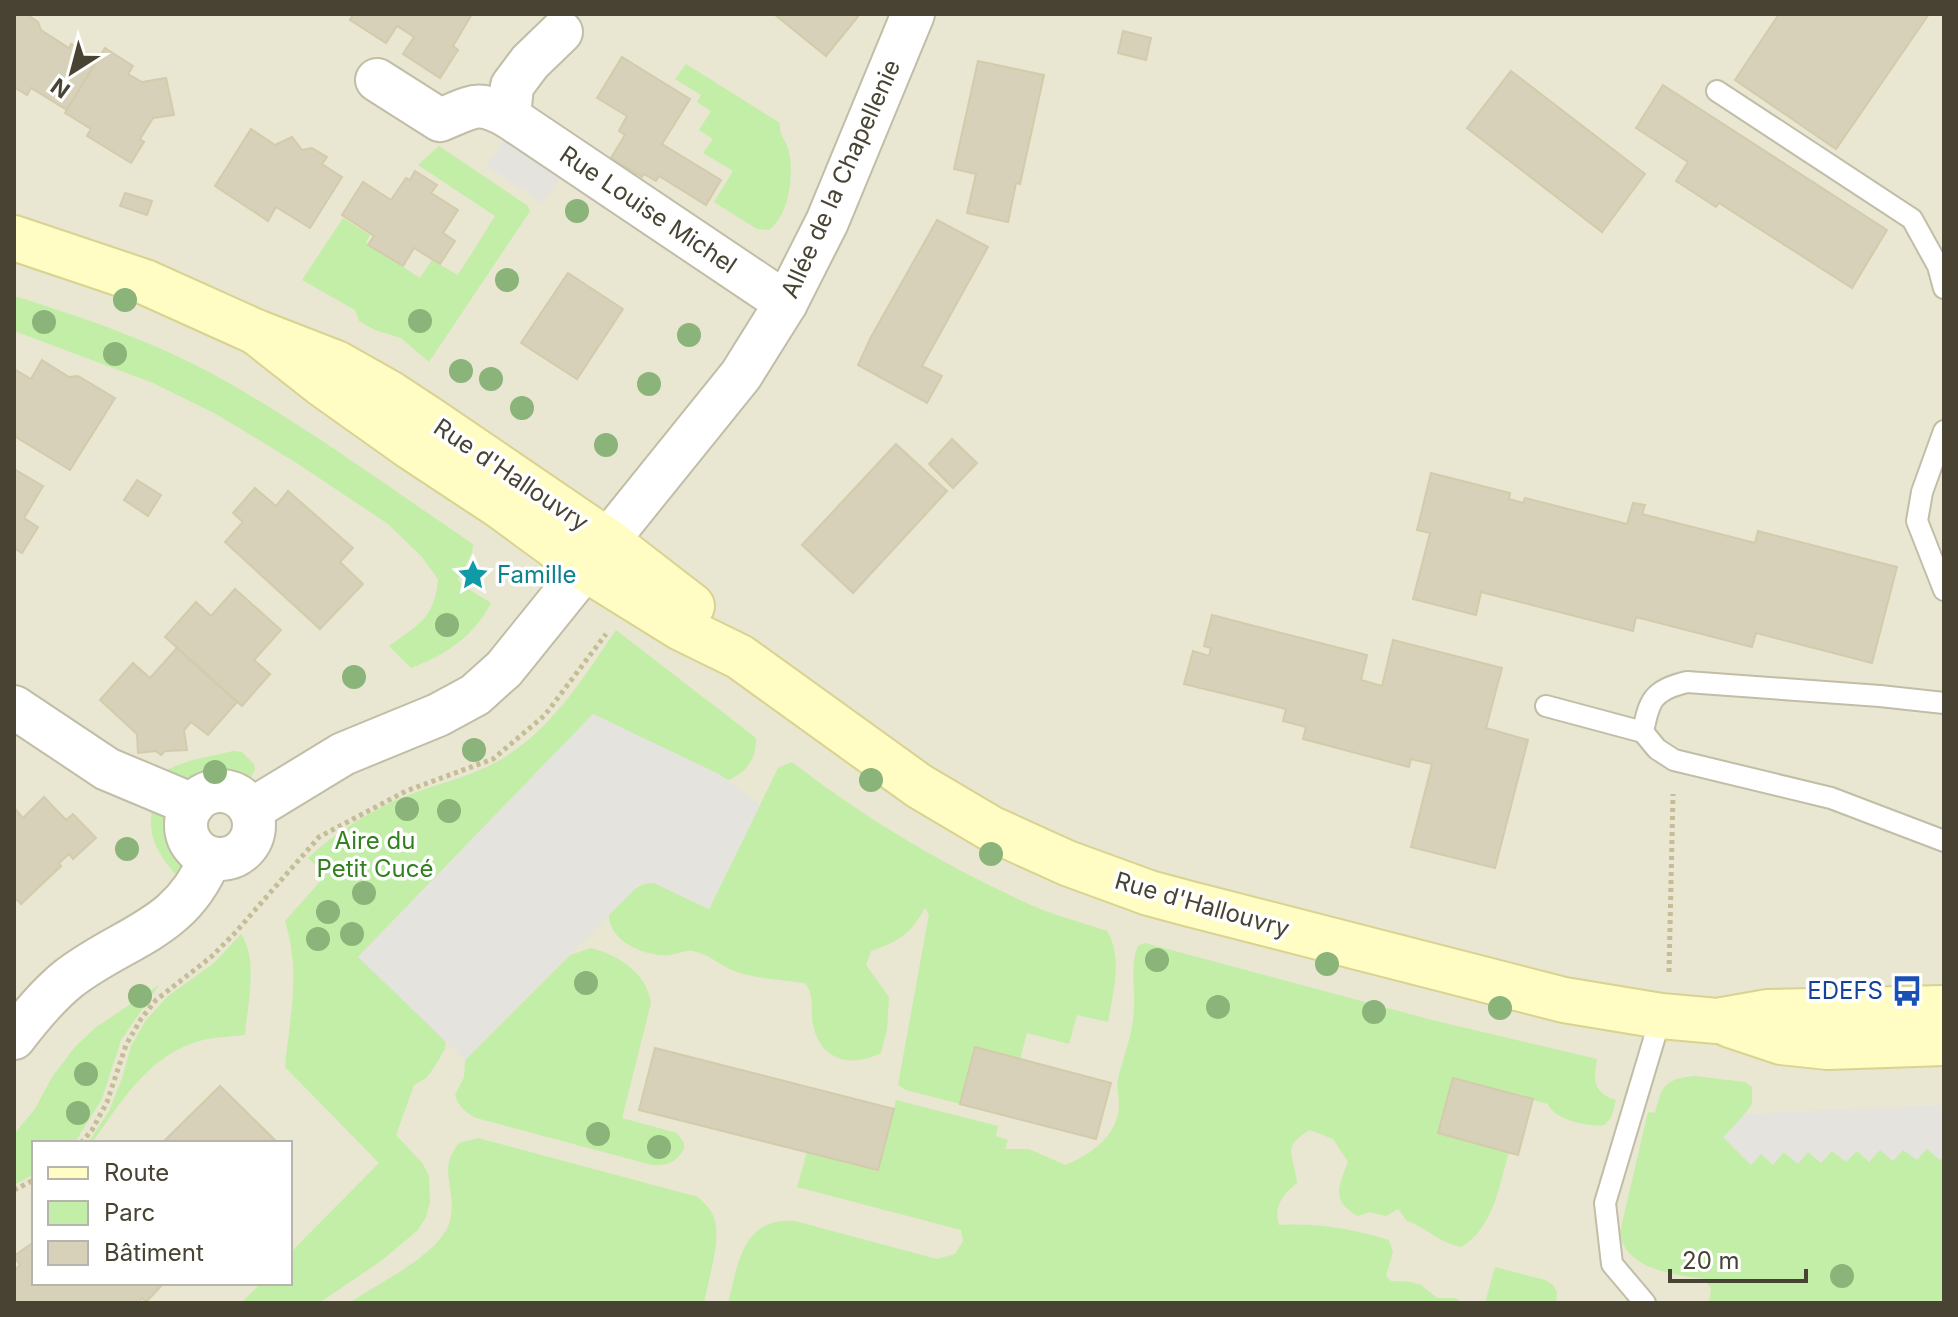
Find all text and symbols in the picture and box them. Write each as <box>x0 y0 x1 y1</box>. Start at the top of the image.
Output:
north arrow <box>32 32 112 112</box>
street label: Allée de la Chapellenie <box>775 55 906 302</box>
text: N <box>46 73 75 104</box>
street label: Rue Louise Michel <box>554 140 742 279</box>
street label: Rue d'Hallouvry <box>428 412 594 537</box>
place icon: Famille <box>456 558 490 592</box>
place label: Famille <box>497 560 577 589</box>
park label: Aire du Petit Cucé <box>317 826 433 883</box>
street label: Rue d'Hallouvry <box>1112 866 1293 943</box>
bus stop icon: EDEFS <box>1890 974 1924 1008</box>
place label: EDEFS <box>1807 976 1883 1005</box>
legend <box>32 1141 292 1285</box>
text: Route <box>104 1158 169 1187</box>
text: Parc <box>104 1198 155 1227</box>
scale bar <box>1670 1233 1806 1283</box>
text: Bâtiment <box>104 1238 204 1267</box>
text: 20 m <box>1682 1246 1740 1275</box>

